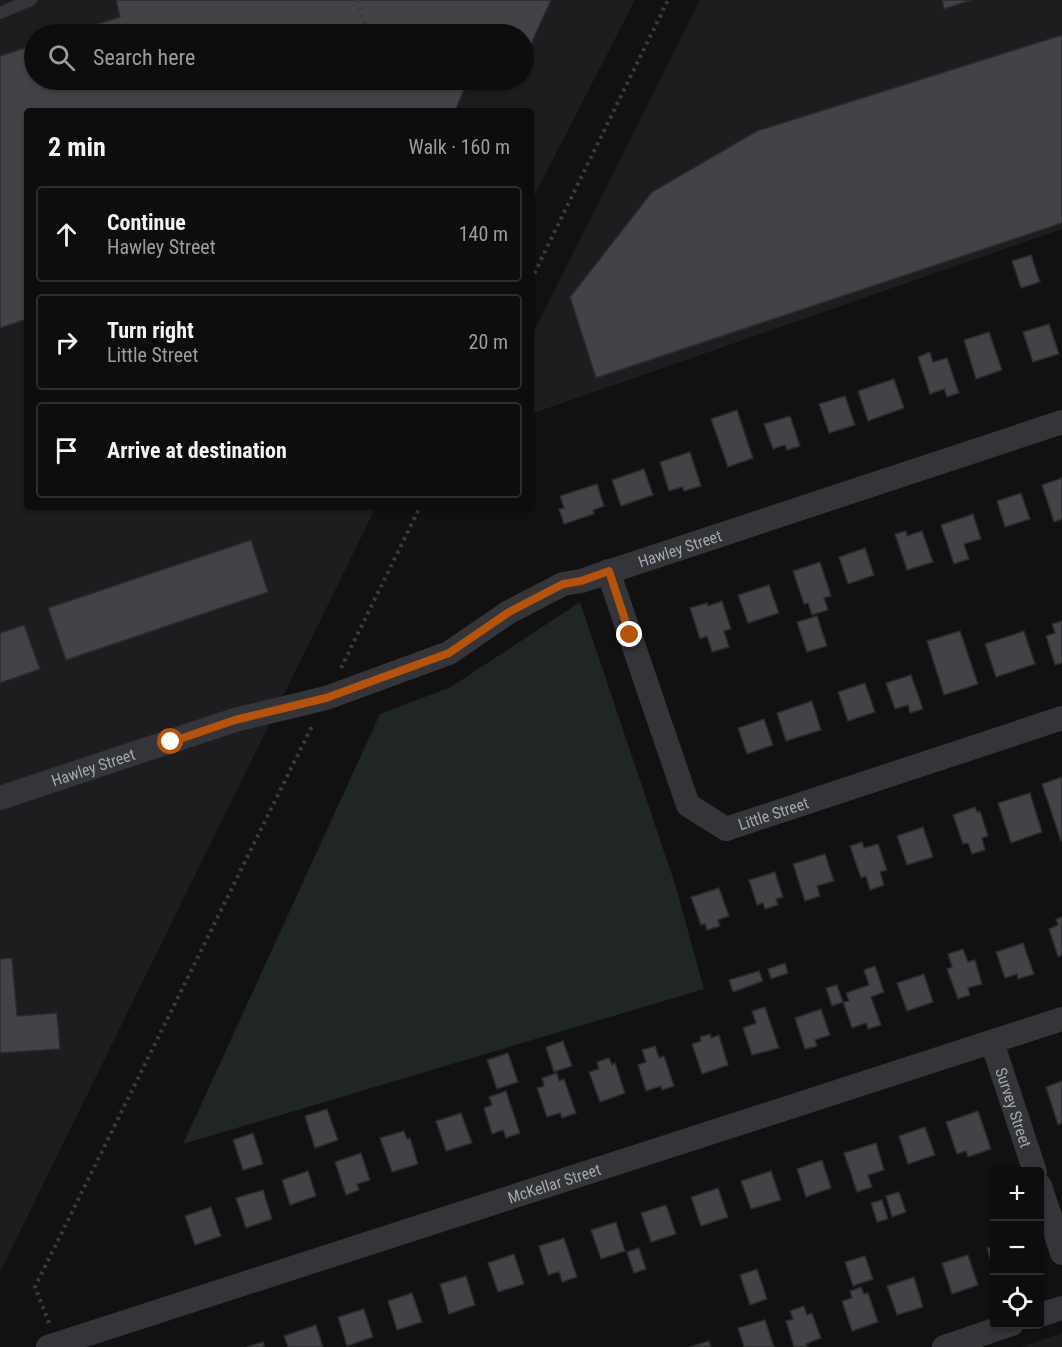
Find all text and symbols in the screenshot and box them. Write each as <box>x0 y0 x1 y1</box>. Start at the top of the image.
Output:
search box <box>24 24 534 90</box>
icon: search <box>45 41 78 74</box>
text: Search here <box>93 45 195 70</box>
text: 2 min <box>48 132 106 162</box>
text: Walk · 160 m <box>409 135 510 159</box>
text: Continue <box>107 210 186 235</box>
icon: ahead <box>50 218 83 251</box>
text: 140 m <box>459 222 508 246</box>
text: Hawley Street <box>107 235 216 259</box>
text: Turn right <box>107 318 194 343</box>
icon: right <box>50 326 83 359</box>
text: 20 m <box>469 330 508 354</box>
text: Little Street <box>107 343 198 367</box>
icon: arrive <box>50 434 83 467</box>
text: Arrive at destination <box>107 438 287 463</box>
street label: Hawley Street <box>636 526 724 571</box>
route end <box>616 621 642 647</box>
route start <box>157 728 183 754</box>
street label: Hawley Street <box>49 744 138 790</box>
street label: Little Street <box>736 793 811 834</box>
street label: Survey Street <box>992 1065 1036 1150</box>
street label: McKellar Street <box>505 1159 603 1207</box>
map controls <box>990 1167 1044 1329</box>
button: + <box>990 1167 1044 1221</box>
button: − <box>990 1221 1044 1275</box>
button: locate <box>990 1275 1044 1329</box>

